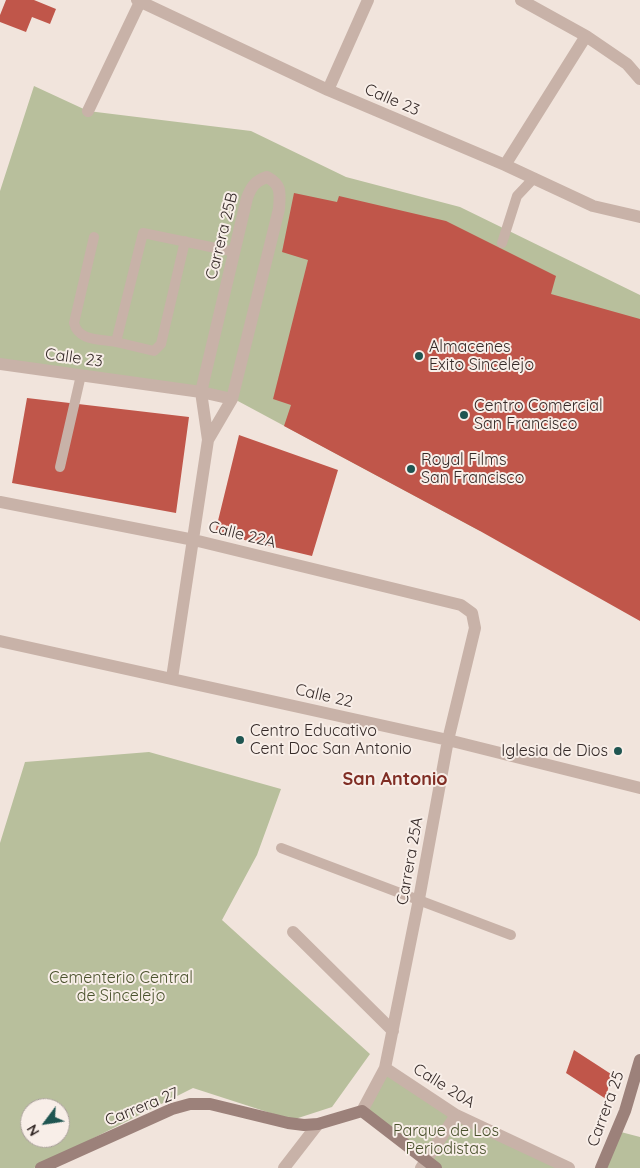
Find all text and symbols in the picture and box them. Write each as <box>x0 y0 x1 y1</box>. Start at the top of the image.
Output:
street label: Calle 23 <box>362 80 422 120</box>
street label: Carrera 25B <box>202 190 242 282</box>
place label: Almacenes Exito Sincelejo <box>429 337 534 375</box>
street label: Calle 23 <box>44 344 104 372</box>
marker: Almacenes Exito Sincelejo <box>413 350 425 362</box>
place label: Centro Comercial San Francisco <box>474 396 603 434</box>
marker: Centro Comercial San Francisco <box>458 409 470 421</box>
place label: Royal Films San Francisco <box>421 450 524 488</box>
marker: Royal Films San Francisco <box>405 463 417 475</box>
street label: Calle 22A <box>206 517 278 553</box>
street label: Calle 22 <box>293 680 355 712</box>
place label: Centro Educativo Cent Doc San Antonio <box>250 721 412 759</box>
marker: Centro Educativo Cent Doc San Antonio <box>234 734 246 746</box>
place label: Iglesia de Dios <box>501 741 608 761</box>
marker: Iglesia de Dios <box>612 745 624 757</box>
district label: San Antonio <box>343 769 447 791</box>
street label: Carrera 25A <box>393 815 427 907</box>
park label: Cementerio Central de Sincelejo <box>49 968 193 1006</box>
street label: Calle 20A <box>409 1059 479 1113</box>
street label: Carrera 25 <box>584 1069 628 1149</box>
street label: Carrera 27 <box>102 1083 182 1131</box>
north arrow <box>20 1098 70 1148</box>
text: N <box>23 1121 43 1139</box>
park label: Parque de Los Periodistas <box>393 1121 499 1159</box>

